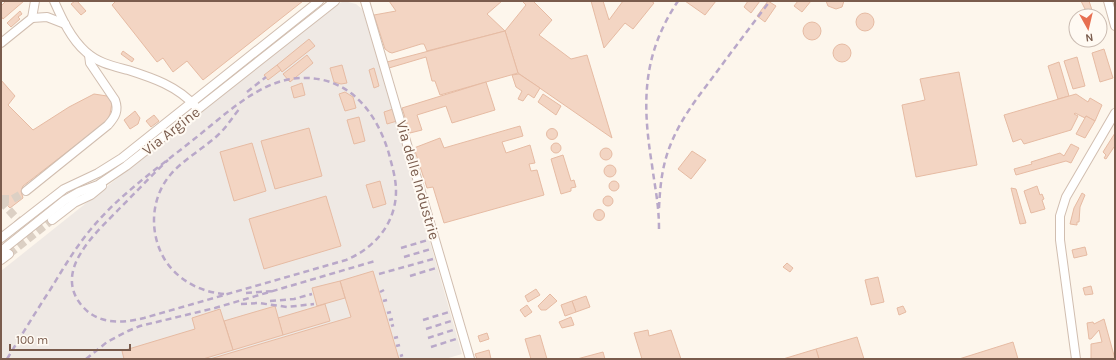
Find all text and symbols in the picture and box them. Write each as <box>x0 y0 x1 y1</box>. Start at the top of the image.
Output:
north arrow <box>1068 8 1108 48</box>
text: N <box>1085 30 1094 44</box>
street label: Via Argine <box>139 103 203 159</box>
street label: Via delle Industrie <box>392 118 444 242</box>
scale bar <box>10 326 130 352</box>
text: 100 m <box>16 333 48 347</box>

